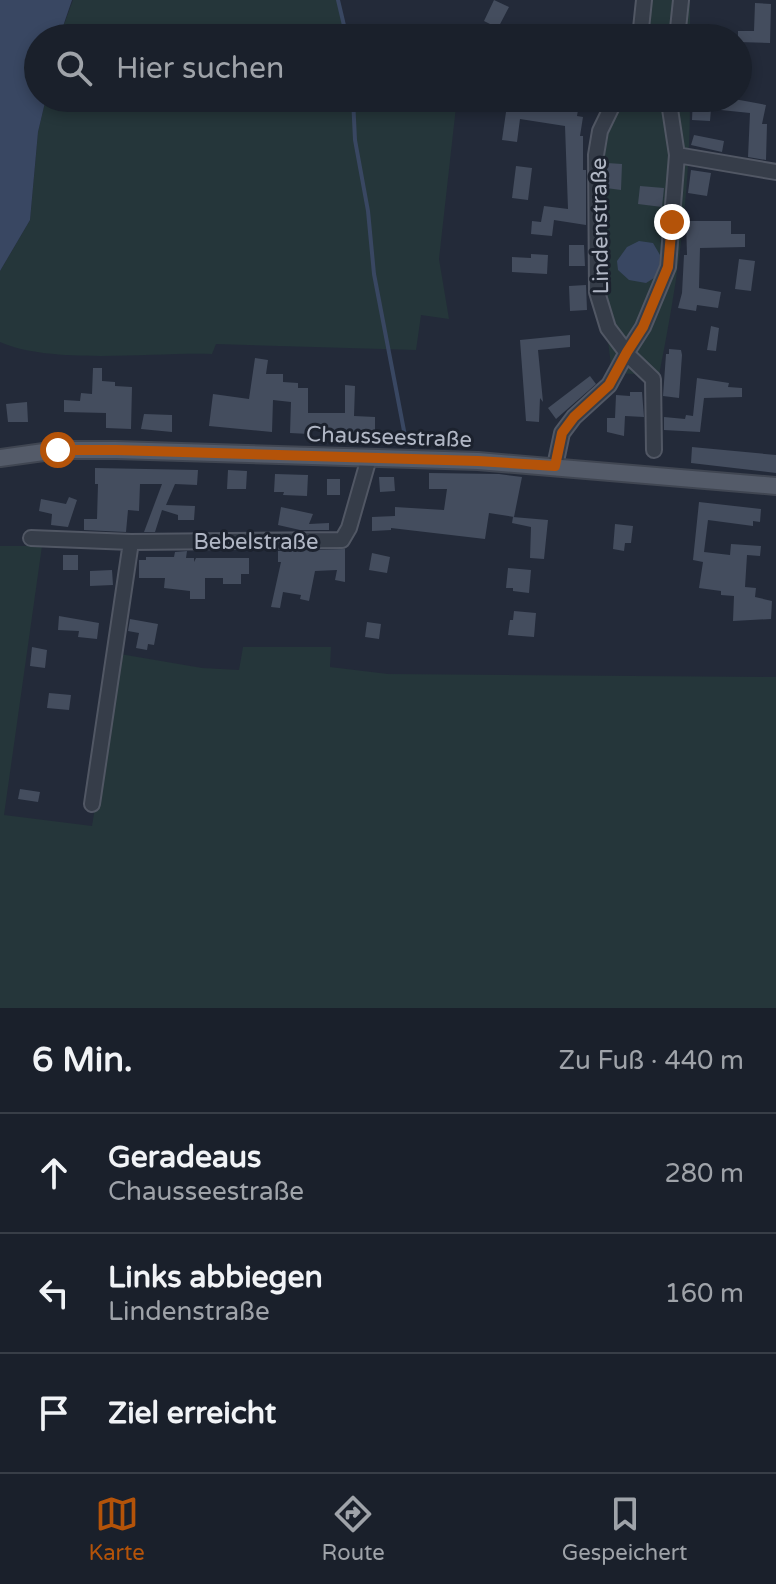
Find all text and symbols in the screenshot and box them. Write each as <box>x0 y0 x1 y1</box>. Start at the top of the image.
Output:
search box <box>24 24 752 112</box>
icon: search <box>52 46 96 90</box>
text: Hier suchen <box>116 50 284 87</box>
street label: Lindenstraße <box>586 157 614 295</box>
route end <box>654 204 690 240</box>
street label: Chausseestraße <box>306 421 472 453</box>
route start <box>40 432 76 468</box>
street label: Bebelstraße <box>194 529 318 555</box>
text: 6 Min. <box>32 1040 133 1081</box>
text: Zu Fuß · 440 m <box>558 1045 744 1076</box>
text: Geradeaus <box>108 1139 261 1176</box>
icon: ahead <box>32 1151 76 1195</box>
text: 280 m <box>664 1158 744 1189</box>
text: Chausseestraße <box>108 1176 304 1207</box>
text: Links abbiegen <box>108 1259 323 1296</box>
icon: left <box>32 1271 76 1315</box>
text: 160 m <box>664 1278 744 1309</box>
text: Lindenstraße <box>108 1296 270 1327</box>
icon: arrive <box>32 1391 76 1435</box>
text: Ziel erreicht <box>108 1395 276 1432</box>
tab: Karte <box>88 1492 145 1566</box>
tab: Route <box>322 1492 385 1566</box>
tab: Gespeichert <box>562 1492 688 1566</box>

